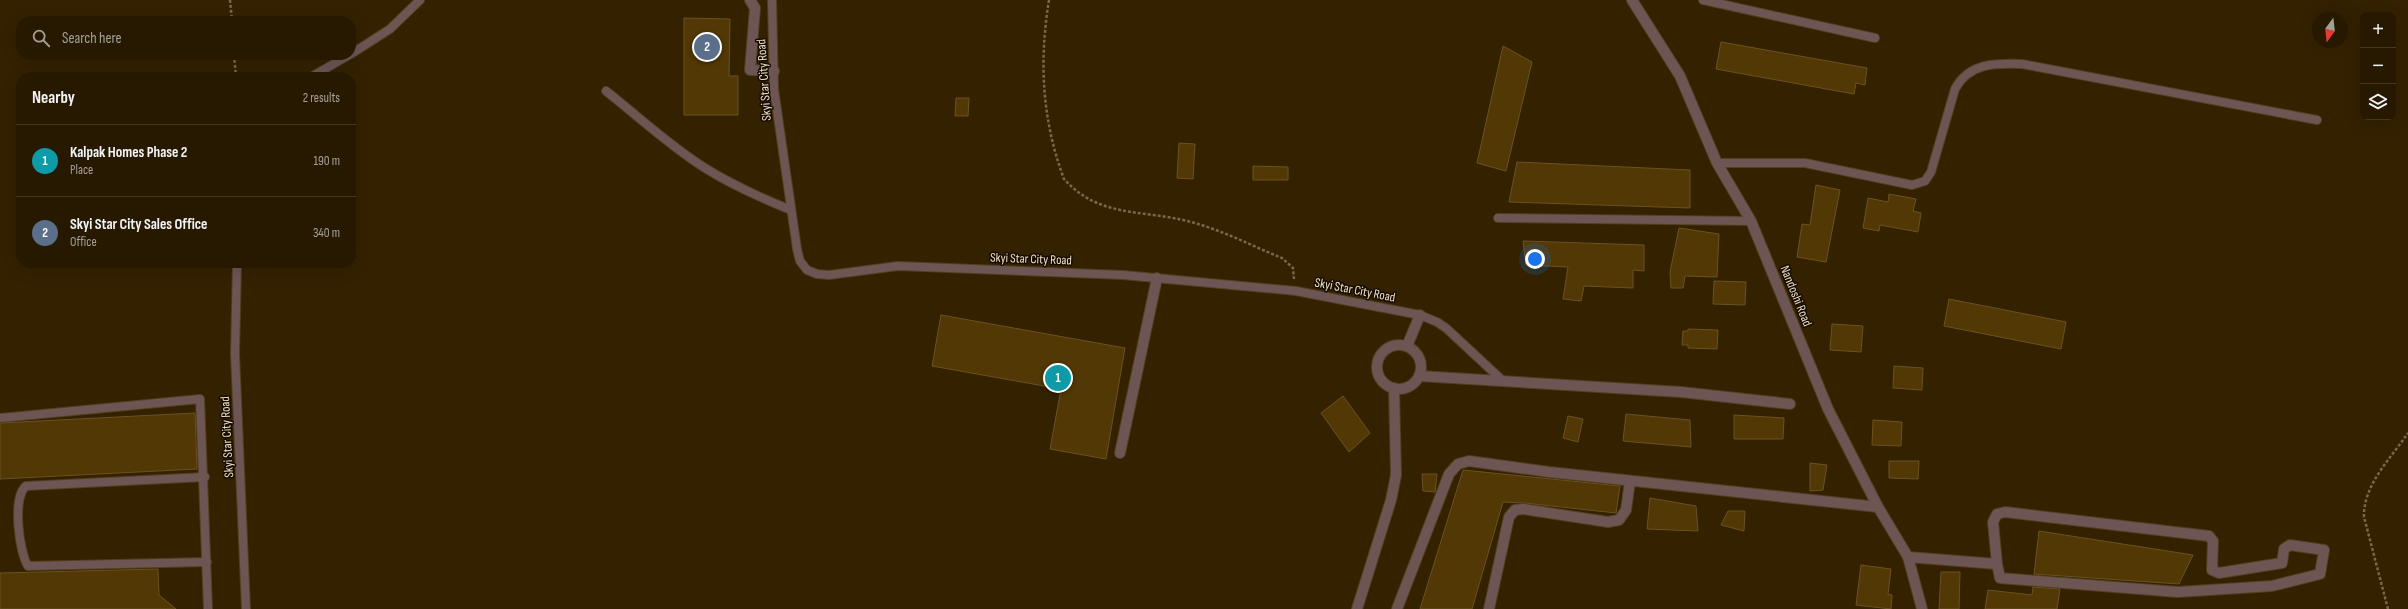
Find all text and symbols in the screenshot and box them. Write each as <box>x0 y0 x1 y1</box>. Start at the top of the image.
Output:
north arrow <box>2312 12 2348 48</box>
map controls <box>2360 12 2396 120</box>
button: + <box>2360 12 2396 48</box>
search box <box>16 16 356 60</box>
icon: search <box>30 27 52 49</box>
text: Search here <box>62 29 122 48</box>
pin: 2 <box>694 32 720 62</box>
street label: Skyi Star City Road <box>753 39 775 121</box>
button: − <box>2360 48 2396 84</box>
button: layers <box>2360 84 2396 120</box>
text: Nearby <box>32 88 75 108</box>
text: 2 results <box>303 90 340 106</box>
text: Kalpak Homes Phase 2 <box>70 143 187 162</box>
text: 1 <box>42 153 48 169</box>
text: 190 m <box>313 153 340 169</box>
text: Place <box>70 162 93 178</box>
text: Skyi Star City Sales Office <box>70 215 208 234</box>
text: 2 <box>42 225 48 241</box>
text: 340 m <box>313 225 340 241</box>
text: Office <box>70 234 97 250</box>
your location <box>1525 249 1545 269</box>
street label: Skyi Star City Road <box>990 250 1072 268</box>
street label: Nandoshi Road <box>1777 263 1815 329</box>
street label: Skyi Star City Road <box>1313 274 1397 306</box>
pin: 1 <box>1045 363 1071 393</box>
street label: Skyi Star City Road <box>217 396 237 478</box>

